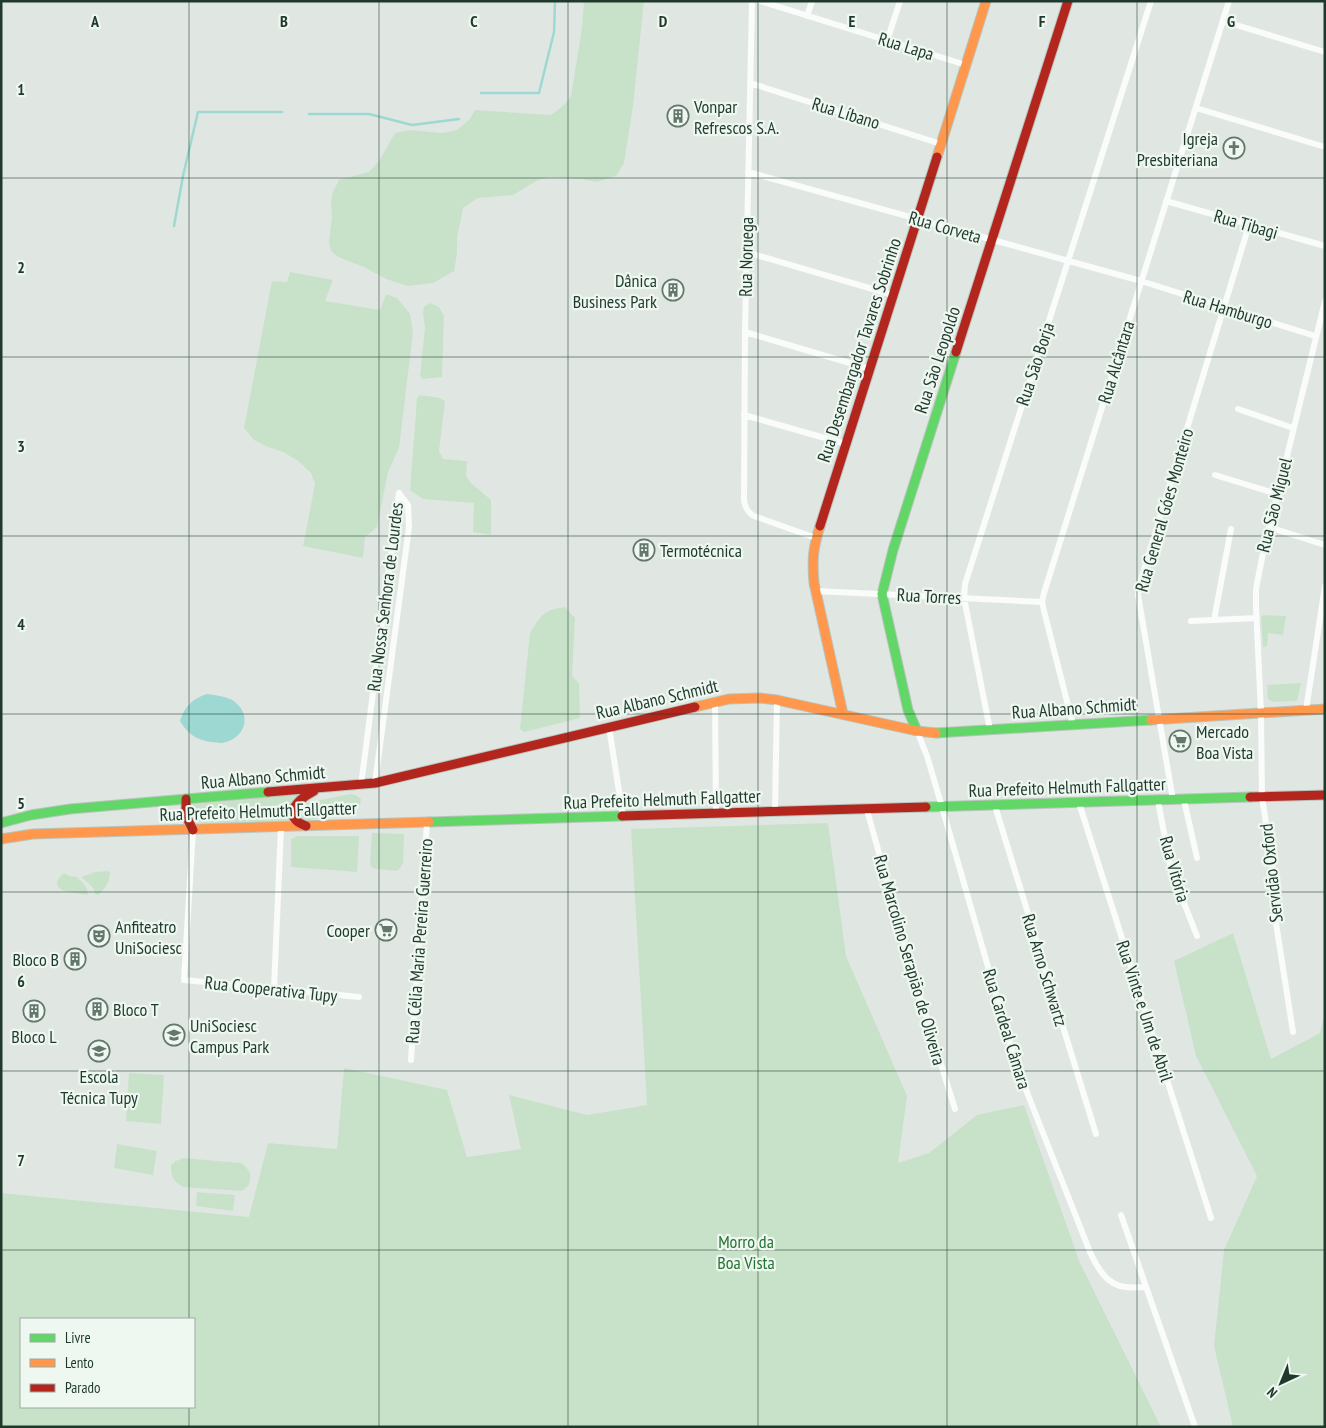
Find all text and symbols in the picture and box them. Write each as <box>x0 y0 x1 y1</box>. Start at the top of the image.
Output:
text: A <box>90 11 100 31</box>
text: B <box>280 11 288 31</box>
text: C <box>470 11 478 31</box>
text: D <box>659 11 668 31</box>
text: E <box>849 11 856 31</box>
text: F <box>1039 11 1046 31</box>
text: G <box>1227 11 1235 31</box>
street label: Rua Lapa <box>875 27 937 65</box>
text: 1 <box>17 79 25 99</box>
street label: Rua Líbano <box>809 92 883 134</box>
place label: Vonpar Refrescos S.A. <box>693 95 779 139</box>
building icon: Vonpar Refrescos S.A. <box>666 104 690 128</box>
place label: Igreja Presbiteriana <box>1137 127 1218 171</box>
church icon: Igreja Presbiteriana <box>1222 136 1246 160</box>
street label: Rua Tibagi <box>1211 204 1281 244</box>
street label: Rua Corveta <box>906 206 984 248</box>
street label: Rua Noruega <box>734 217 758 297</box>
street label: Rua Desembargador Tavares Sobrinho <box>812 235 906 465</box>
text: 2 <box>17 257 25 277</box>
place label: Dânica Business Park <box>573 269 657 313</box>
building icon: Dânica Business Park <box>661 278 685 302</box>
street label: Rua Hamburgo <box>1181 285 1276 334</box>
street label: Rua São Leopoldo <box>909 303 965 416</box>
street label: Rua Alcântara <box>1093 318 1139 406</box>
street label: Rua São Borja <box>1011 319 1059 409</box>
street label: Rua General Góes Monteiro <box>1130 425 1198 594</box>
text: 3 <box>17 436 25 456</box>
street label: Rua São Miguel <box>1251 455 1297 555</box>
street label: Rua Nossa Senhora de Lourdes <box>362 501 408 693</box>
building icon: Termotécnica <box>632 538 656 562</box>
place label: Termotécnica <box>660 539 742 562</box>
street label: Rua Torres <box>896 583 962 609</box>
text: 4 <box>17 614 25 634</box>
street label: Rua Albano Schmidt <box>594 674 720 724</box>
street label: Rua Albano Schmidt <box>1011 692 1137 724</box>
place label: Mercado Boa Vista <box>1196 720 1253 764</box>
supermarket icon: Mercado Boa Vista <box>1168 729 1192 753</box>
street label: Rua Albano Schmidt <box>200 760 326 794</box>
street label: Rua Prefeito Helmuth Fallgatter <box>968 772 1166 802</box>
street label: Rua Prefeito Helmuth Fallgatter <box>563 784 761 814</box>
text: 5 <box>17 793 25 813</box>
street label: Rua Prefeito Helmuth Fallgatter <box>159 796 357 826</box>
street label: Servidão Oxford <box>1254 822 1288 924</box>
street label: Rua Vitória <box>1155 833 1195 905</box>
street label: Rua Célia Maria Pereira Guerreiro <box>400 837 438 1044</box>
street label: Rua Marcolino Serapião de Oliveira <box>869 852 951 1068</box>
street label: Rua Arno Schwartz <box>1017 911 1073 1029</box>
place label: Anfiteatro UniSociesc <box>115 915 182 959</box>
supermarket icon: Cooper <box>374 918 398 942</box>
place label: Cooper <box>327 919 370 942</box>
theatre icon: Anfiteatro UniSociesc <box>87 924 111 948</box>
street label: Rua Vinte e Um de Abril <box>1111 937 1179 1085</box>
building icon: Bloco B <box>63 947 87 971</box>
place label: Bloco B <box>12 948 59 971</box>
street label: Rua Cardeal Câmara <box>978 966 1036 1092</box>
text: 6 <box>17 971 25 991</box>
street label: Rua Cooperativa Tupy <box>204 971 339 1007</box>
building icon: Bloco T <box>85 997 109 1021</box>
place label: Bloco T <box>113 998 159 1021</box>
building icon: Bloco L <box>22 999 46 1023</box>
place label: UniSociesc Campus Park <box>190 1014 269 1058</box>
school or university icon: UniSociesc Campus Park <box>162 1023 186 1047</box>
place label: Bloco L <box>11 1025 57 1048</box>
school or university icon: Escola Técnica Tupy <box>87 1039 111 1063</box>
place label: Escola Técnica Tupy <box>60 1065 138 1109</box>
text: 7 <box>17 1150 25 1170</box>
park label: Morro da Boa Vista <box>717 1230 775 1274</box>
legend <box>20 1318 195 1408</box>
text: Livre <box>65 1328 91 1347</box>
text: Lento <box>65 1353 94 1372</box>
north arrow <box>1256 1358 1306 1408</box>
text: Parado <box>65 1378 100 1397</box>
text: N <box>1263 1383 1281 1401</box>

